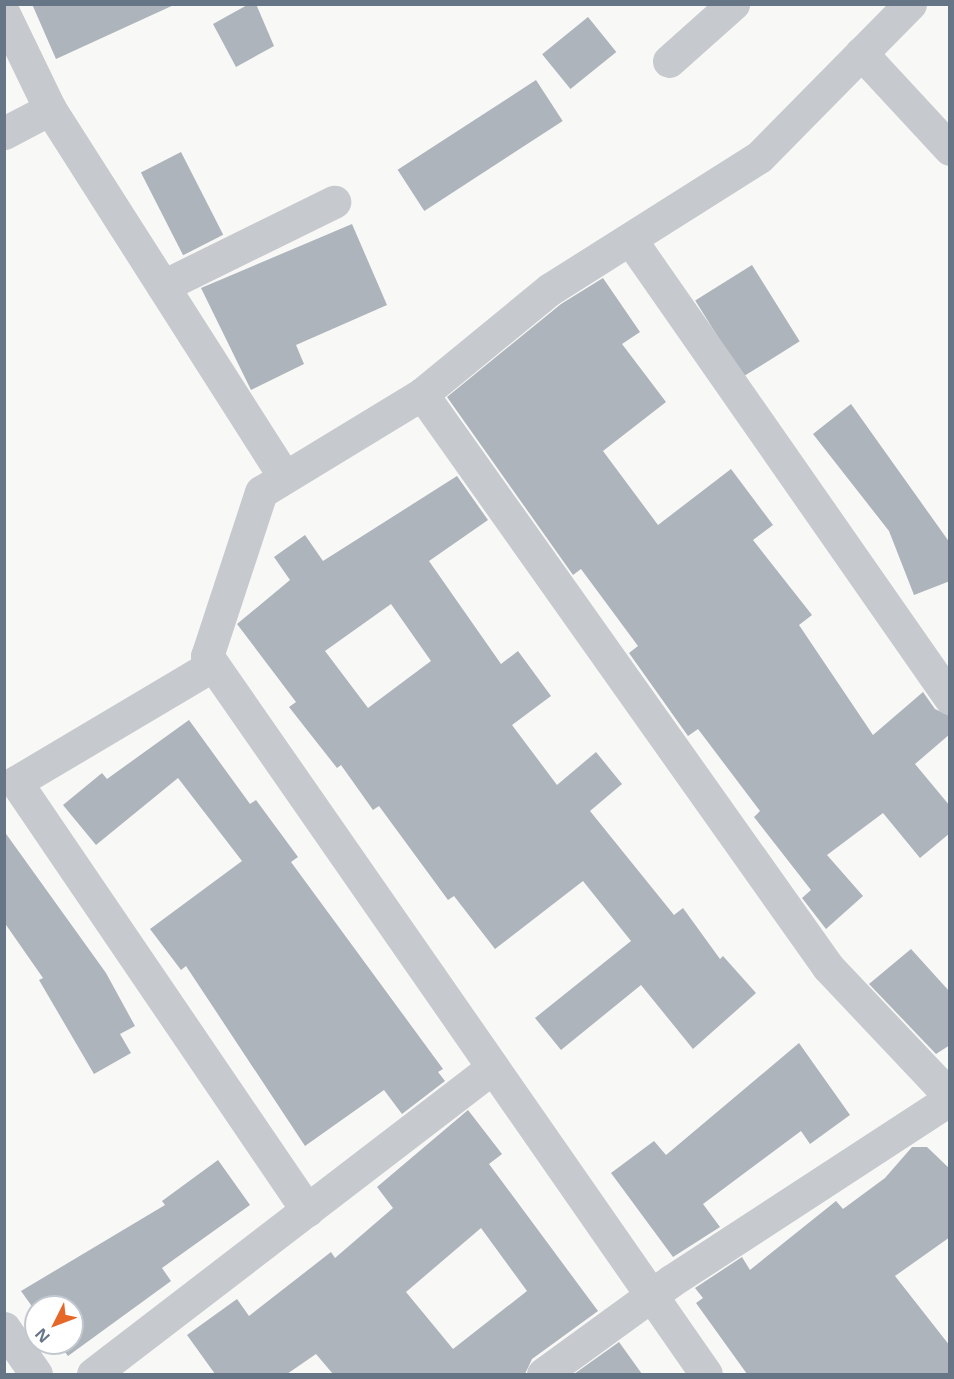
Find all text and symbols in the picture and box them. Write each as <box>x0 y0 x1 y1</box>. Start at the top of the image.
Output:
north arrow <box>24 1295 84 1355</box>
text: N <box>30 1324 55 1348</box>

